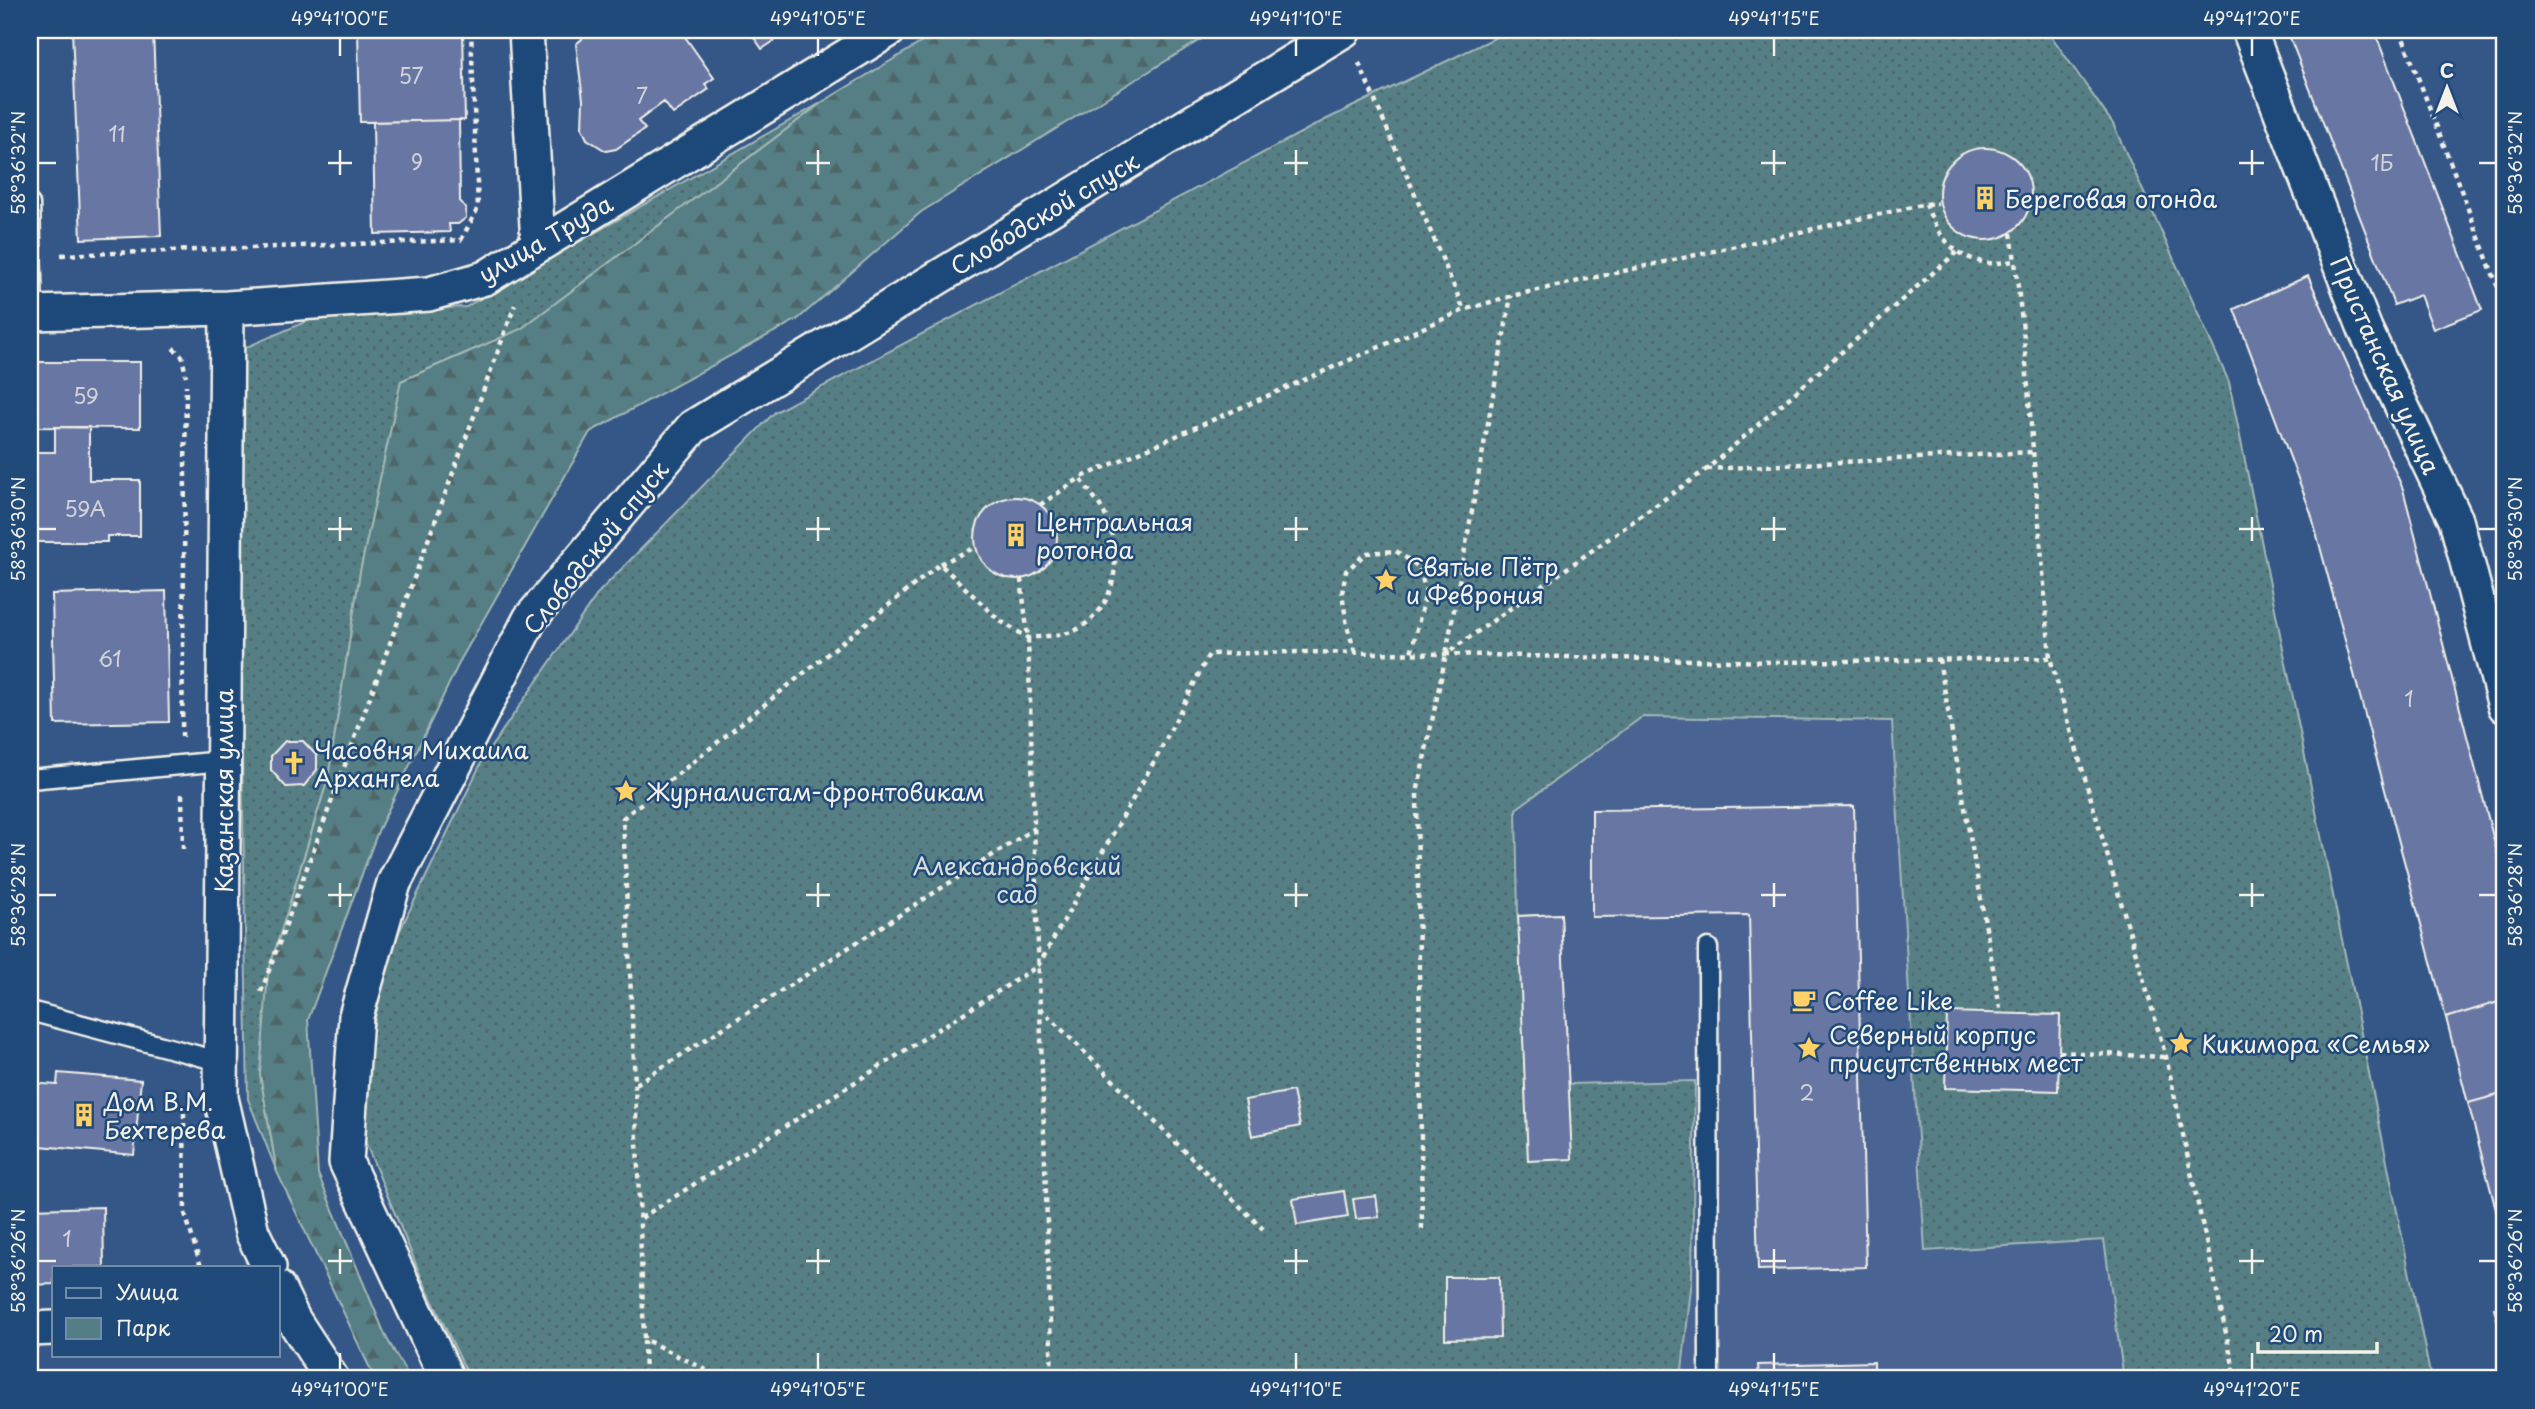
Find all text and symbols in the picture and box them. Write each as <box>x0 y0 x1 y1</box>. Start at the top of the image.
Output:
text: 49°41'00"E <box>291 4 389 31</box>
text: 49°41'05"E <box>770 4 866 31</box>
text: 49°41'10"E <box>1249 4 1343 31</box>
text: 49°41'15"E <box>1728 4 1820 31</box>
text: 49°41'20"E <box>2203 4 2301 31</box>
north arrow <box>2412 52 2482 122</box>
text: С <box>2440 56 2454 84</box>
house number: 57 <box>398 59 424 91</box>
house number: 7 <box>636 79 648 111</box>
text: 58°36'32"N <box>4 111 31 215</box>
text: 58°36'32"N <box>2501 111 2528 215</box>
house number: 11 <box>108 117 126 149</box>
street label: Слободской спуск <box>943 142 1146 284</box>
house number: 9 <box>411 145 423 177</box>
house number: 1Б <box>2370 146 2394 178</box>
place label: Береговая отонда <box>2005 180 2217 216</box>
building icon: Береговая отонда <box>1971 184 1999 212</box>
street label: улица Труда <box>471 185 619 291</box>
street label: Пристанская улица <box>2322 250 2450 480</box>
house number: 59 <box>73 379 99 411</box>
street label: Слободской спуск <box>514 452 677 642</box>
text: 58°36'30"N <box>4 476 31 582</box>
text: 58°36'30"N <box>2501 476 2528 582</box>
house number: 59А <box>64 492 106 524</box>
place label: Центральная ротонда <box>1036 503 1193 567</box>
building icon: Центральная ротонда <box>1002 521 1030 549</box>
place label: Святые Пётр и Феврония <box>1406 548 1559 612</box>
place icon: Святые Пётр и Феврония <box>1372 566 1400 594</box>
house number: 61 <box>98 642 122 674</box>
house number: 1 <box>2404 682 2414 714</box>
street label: Казанская улица <box>205 689 241 893</box>
place label: Часовня Михаила Архангела <box>314 731 529 795</box>
church icon: Часовня Михаила Архангела <box>280 749 308 777</box>
place label: Журналистам-фронтовикам <box>646 773 985 809</box>
place icon: Журналистам-фронтовикам <box>612 777 640 805</box>
text: 58°36'28"N <box>4 843 31 947</box>
text: 58°36'28"N <box>2501 843 2528 947</box>
park label: Александровский сад <box>913 847 1121 911</box>
place label: Coffee Like <box>1824 982 1953 1018</box>
cafe icon: Coffee Like <box>1790 986 1818 1014</box>
place label: Северный корпус присутственных мест <box>1829 1016 2083 1080</box>
place label: Кикимора «Семья» <box>2201 1025 2430 1061</box>
place icon: Кикимора «Семья» <box>2167 1029 2195 1057</box>
place icon: Северный корпус присутственных мест <box>1795 1034 1823 1062</box>
house number: 2 <box>1800 1076 1814 1108</box>
place label: Дом В.М. Бехтерева <box>103 1083 226 1147</box>
building icon: Дом В.М. Бехтерева <box>70 1101 98 1129</box>
text: 58°36'26"N <box>4 1208 31 1314</box>
text: 58°36'26"N <box>2501 1208 2528 1314</box>
house number: 1 <box>62 1222 72 1254</box>
legend <box>52 1266 280 1356</box>
text: Улица <box>116 1275 179 1307</box>
text: Парк <box>116 1311 171 1343</box>
scale bar <box>2258 1311 2378 1355</box>
text: 20 m <box>2269 1317 2323 1349</box>
text: 49°41'00"E <box>291 1375 389 1402</box>
text: 49°41'05"E <box>770 1375 866 1402</box>
text: 49°41'10"E <box>1249 1375 1343 1402</box>
text: 49°41'15"E <box>1728 1375 1820 1402</box>
text: 49°41'20"E <box>2203 1375 2301 1402</box>

